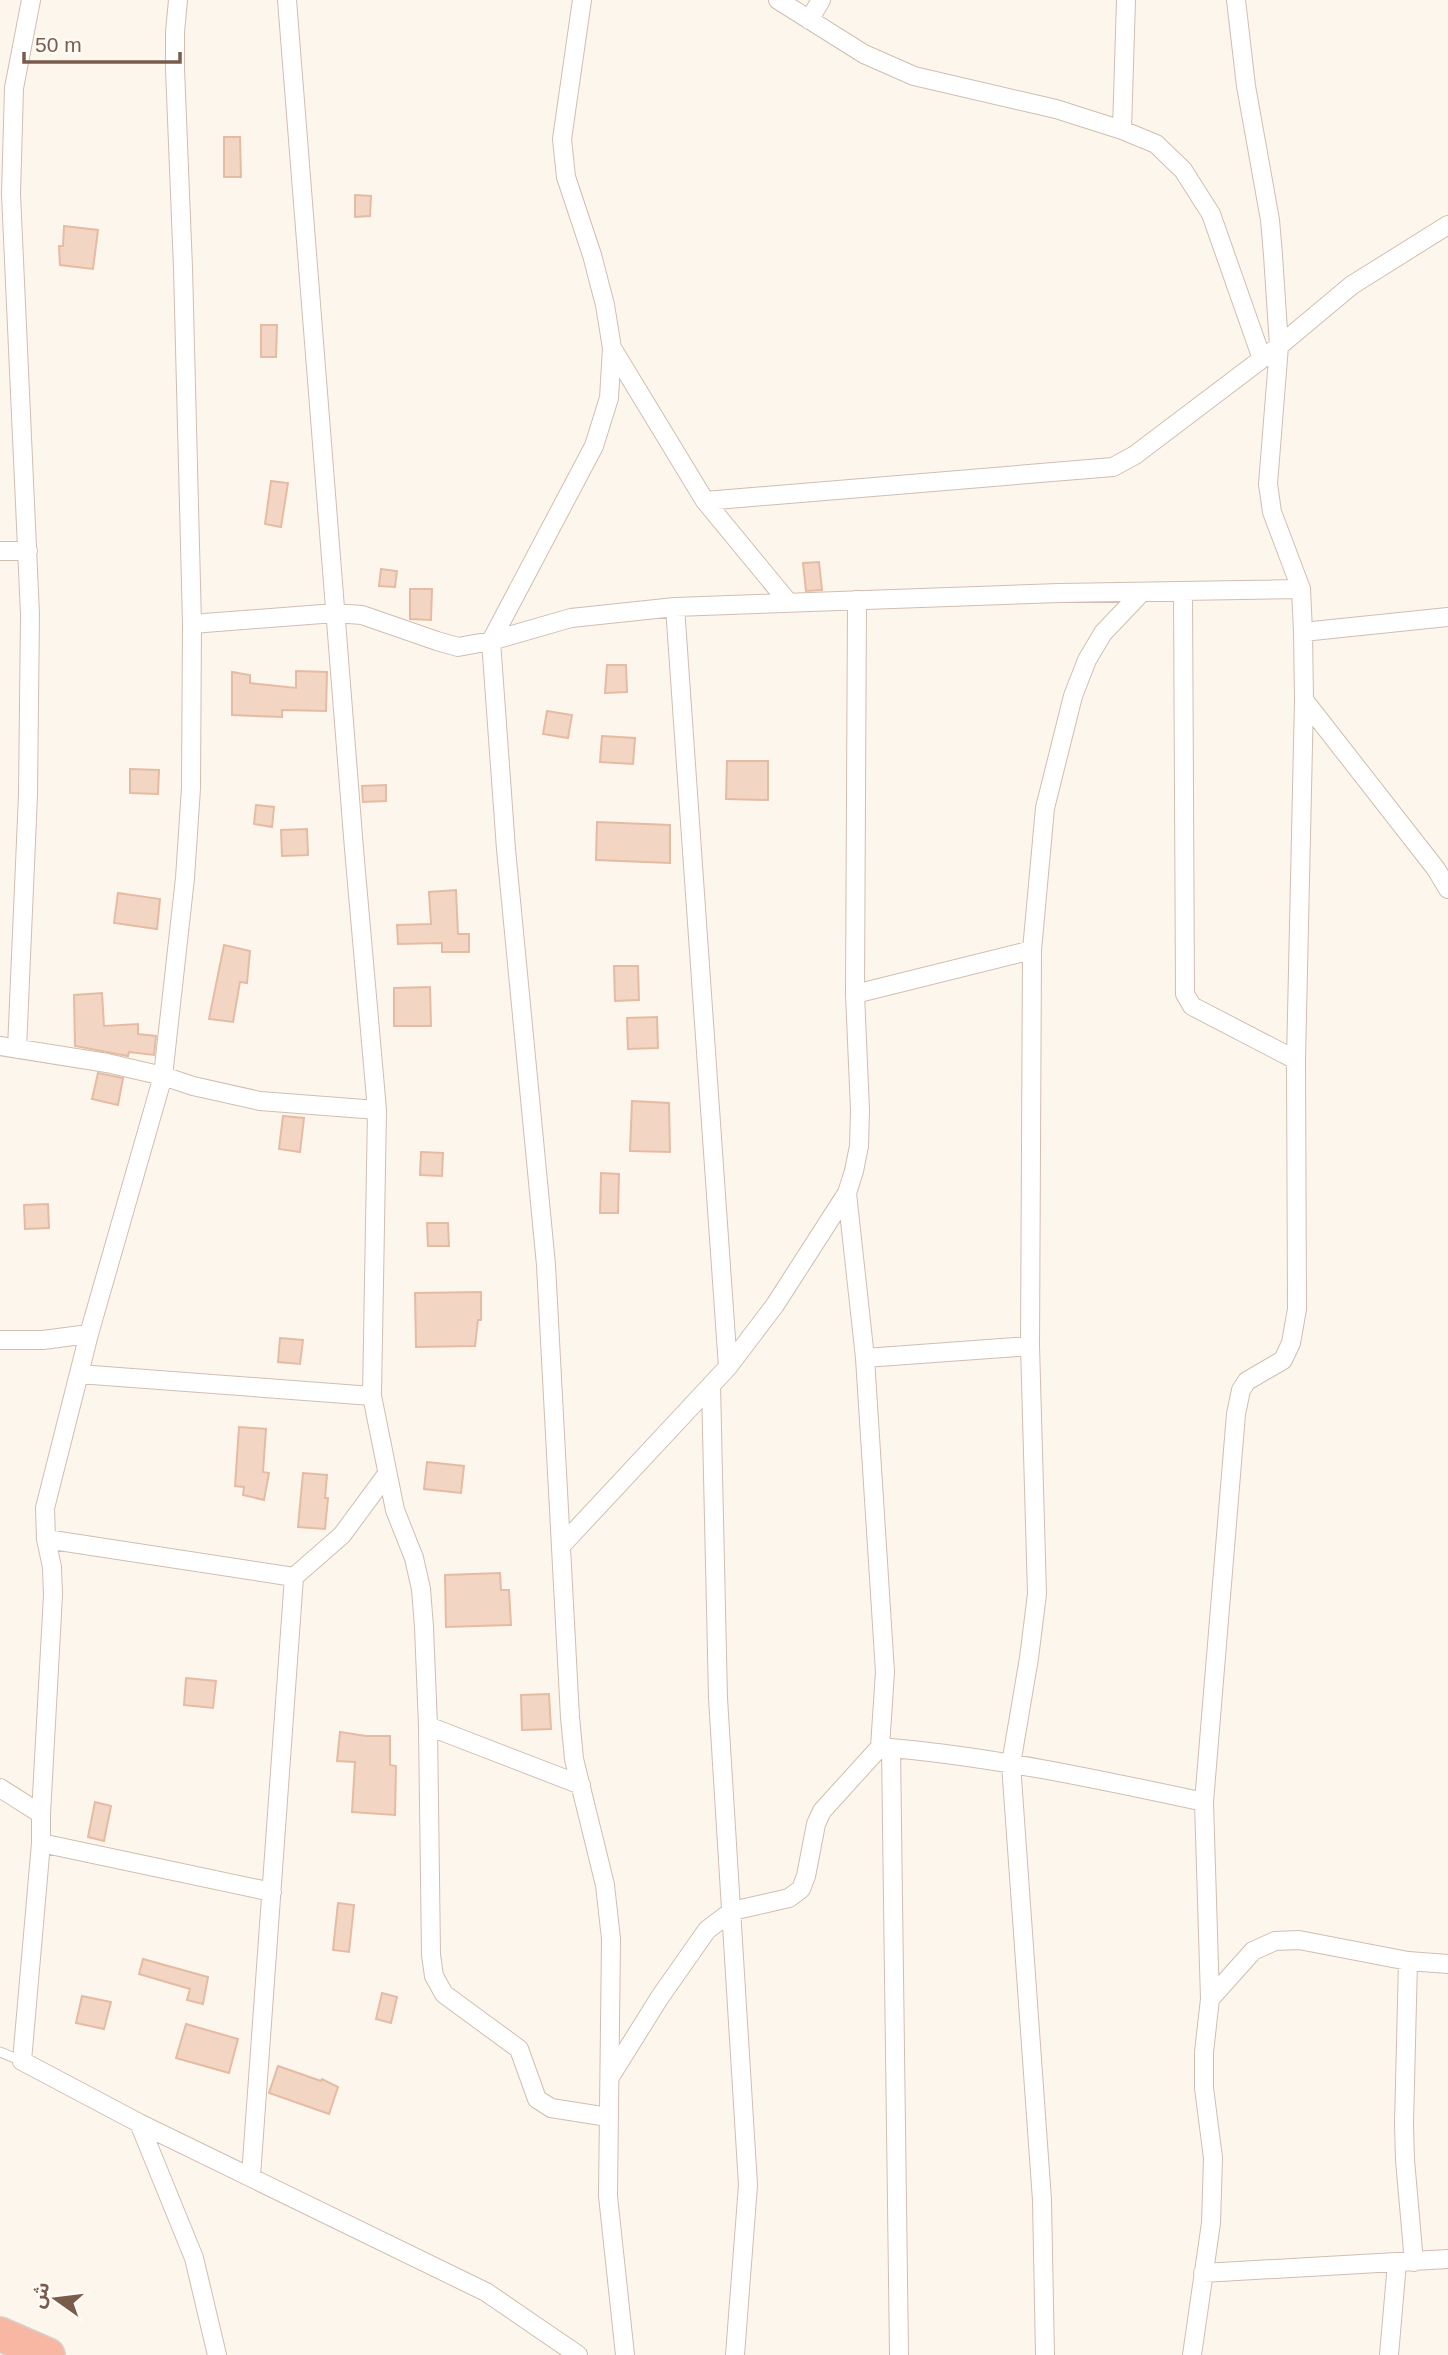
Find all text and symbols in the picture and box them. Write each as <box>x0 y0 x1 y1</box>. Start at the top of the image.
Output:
scale bar <box>24 21 180 65</box>
text: 50 m <box>35 33 82 56</box>
north arrow <box>21 2264 91 2334</box>
text: ش <box>27 2280 53 2310</box>

